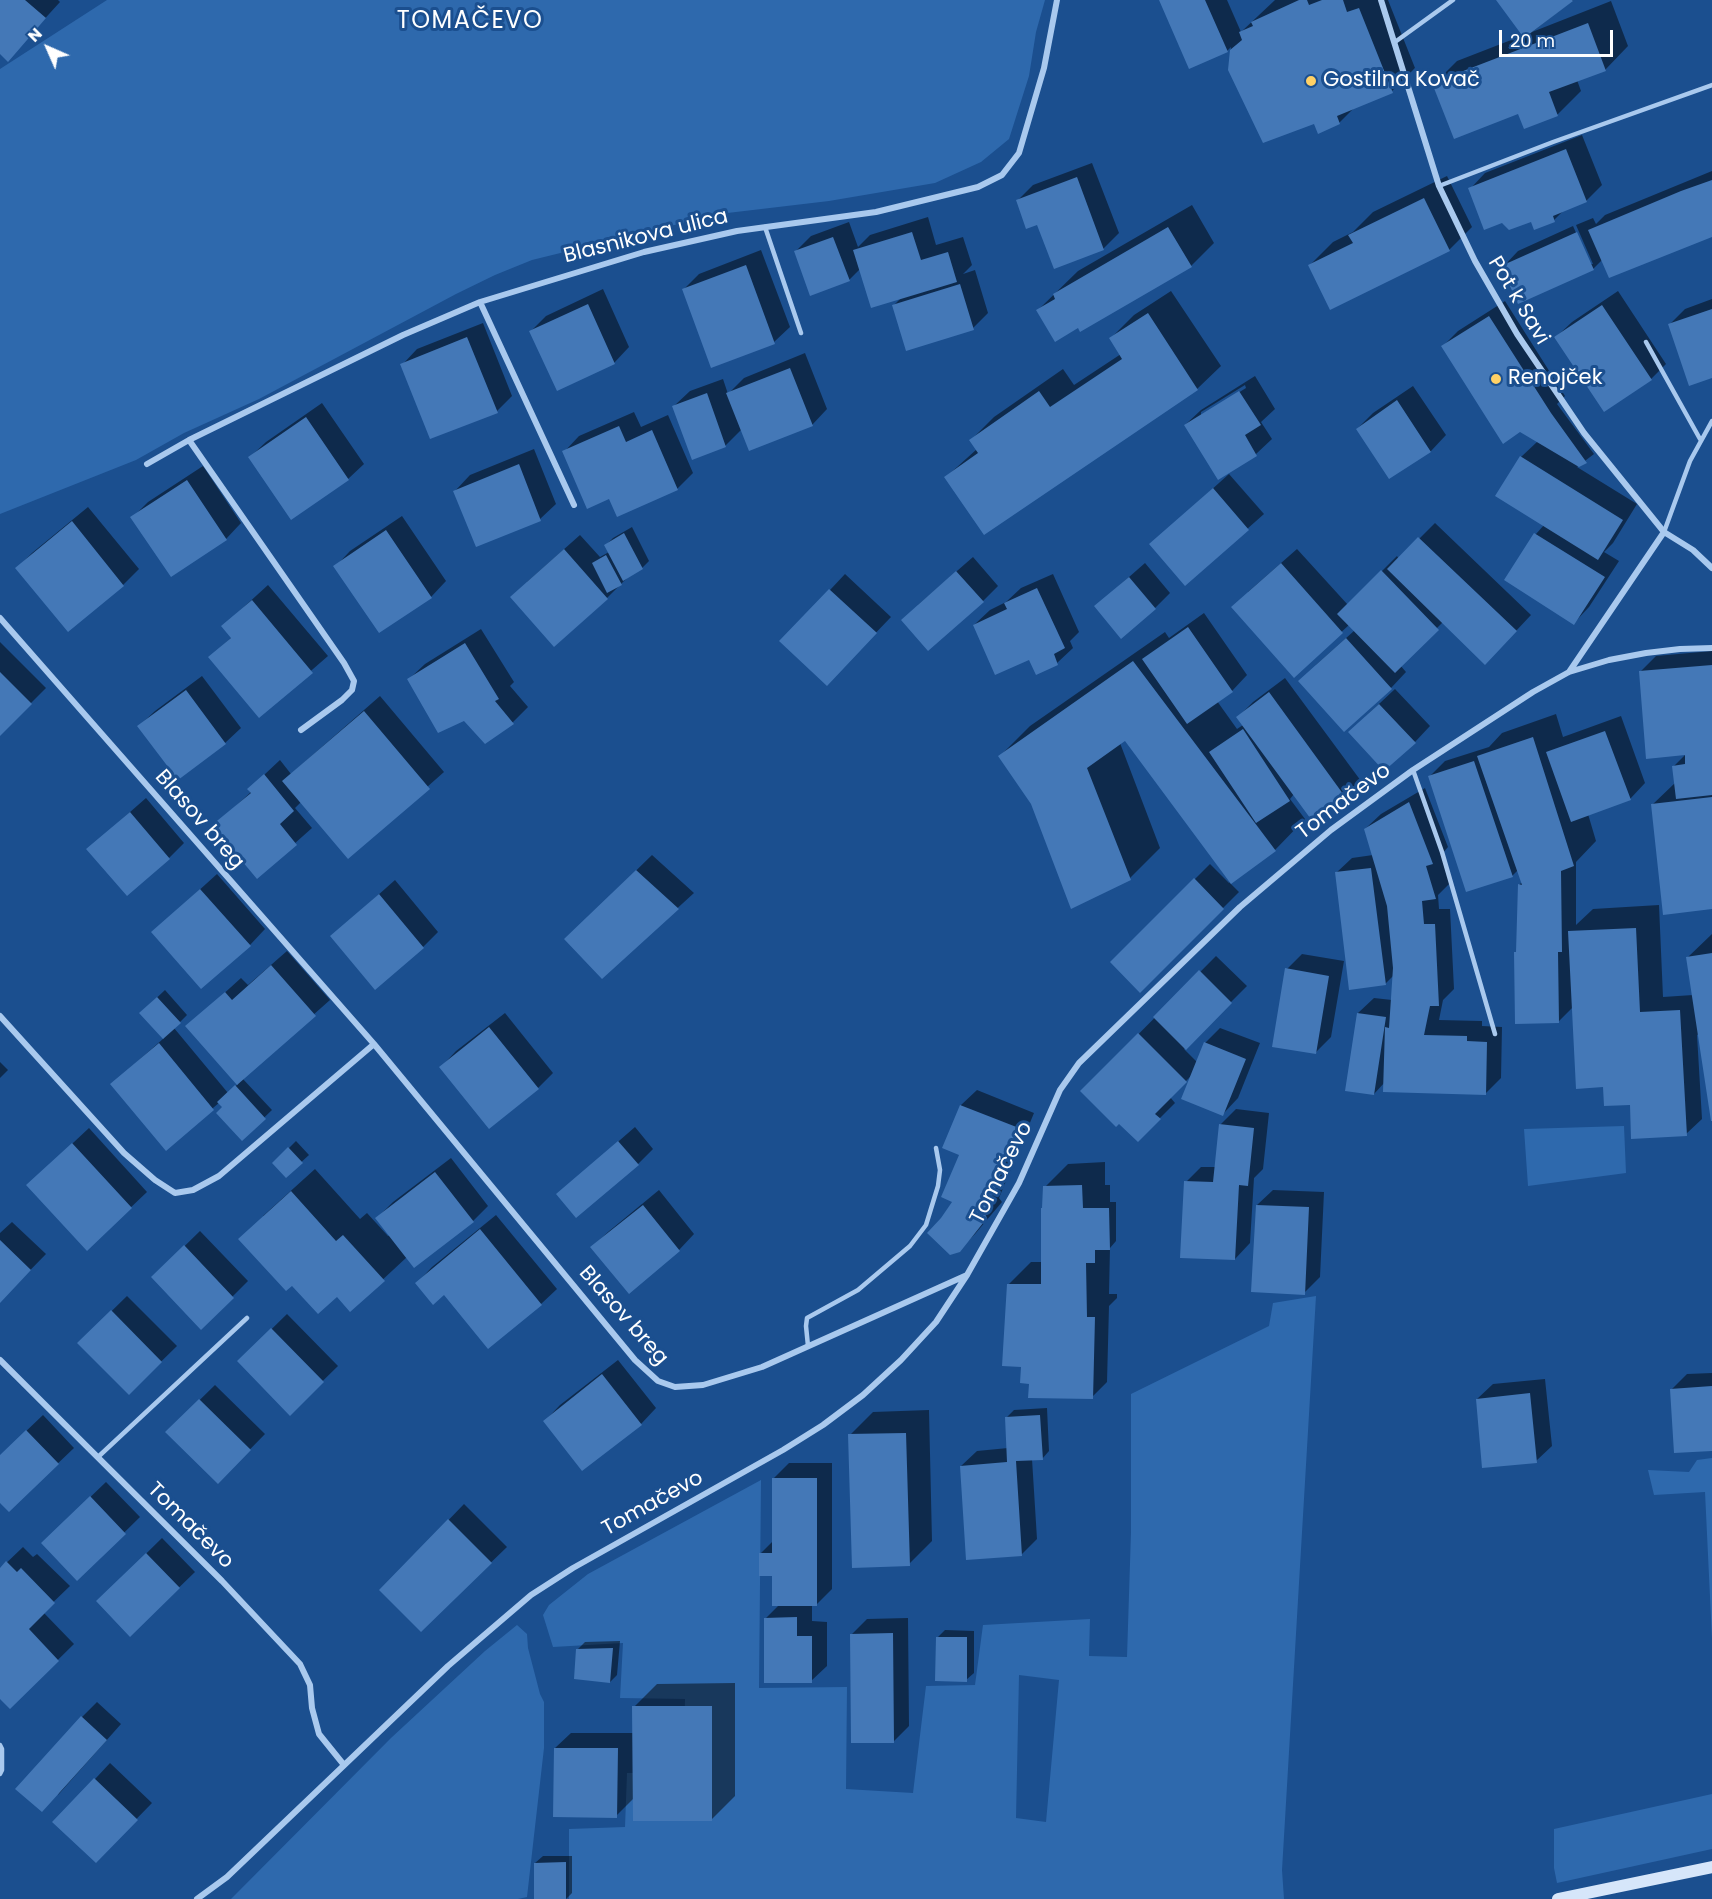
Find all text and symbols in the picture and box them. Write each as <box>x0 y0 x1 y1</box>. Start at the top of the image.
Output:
district label: TOMAČEVO <box>397 8 543 36</box>
north arrow <box>18 18 78 78</box>
scale bar <box>1502 18 1616 56</box>
text: N <box>23 23 47 47</box>
text: 20 m <box>1510 28 1555 53</box>
place label: Gostilna Kovač <box>1323 68 1480 94</box>
marker: Gostilna Kovač <box>1304 74 1318 88</box>
street label: Blasnikova ulica <box>561 204 731 270</box>
street label: Pot k Savi <box>1482 252 1554 350</box>
place label: Renojček <box>1508 366 1602 392</box>
marker: Renojček <box>1489 372 1503 386</box>
street label: Tomačevo <box>1292 758 1396 846</box>
street label: Blasov breg <box>149 765 249 875</box>
street label: Tomačevo <box>965 1118 1039 1228</box>
street label: Blasov breg <box>573 1261 673 1371</box>
street label: Tomačevo <box>598 1466 708 1542</box>
street label: Tomačevo <box>142 1478 238 1574</box>

